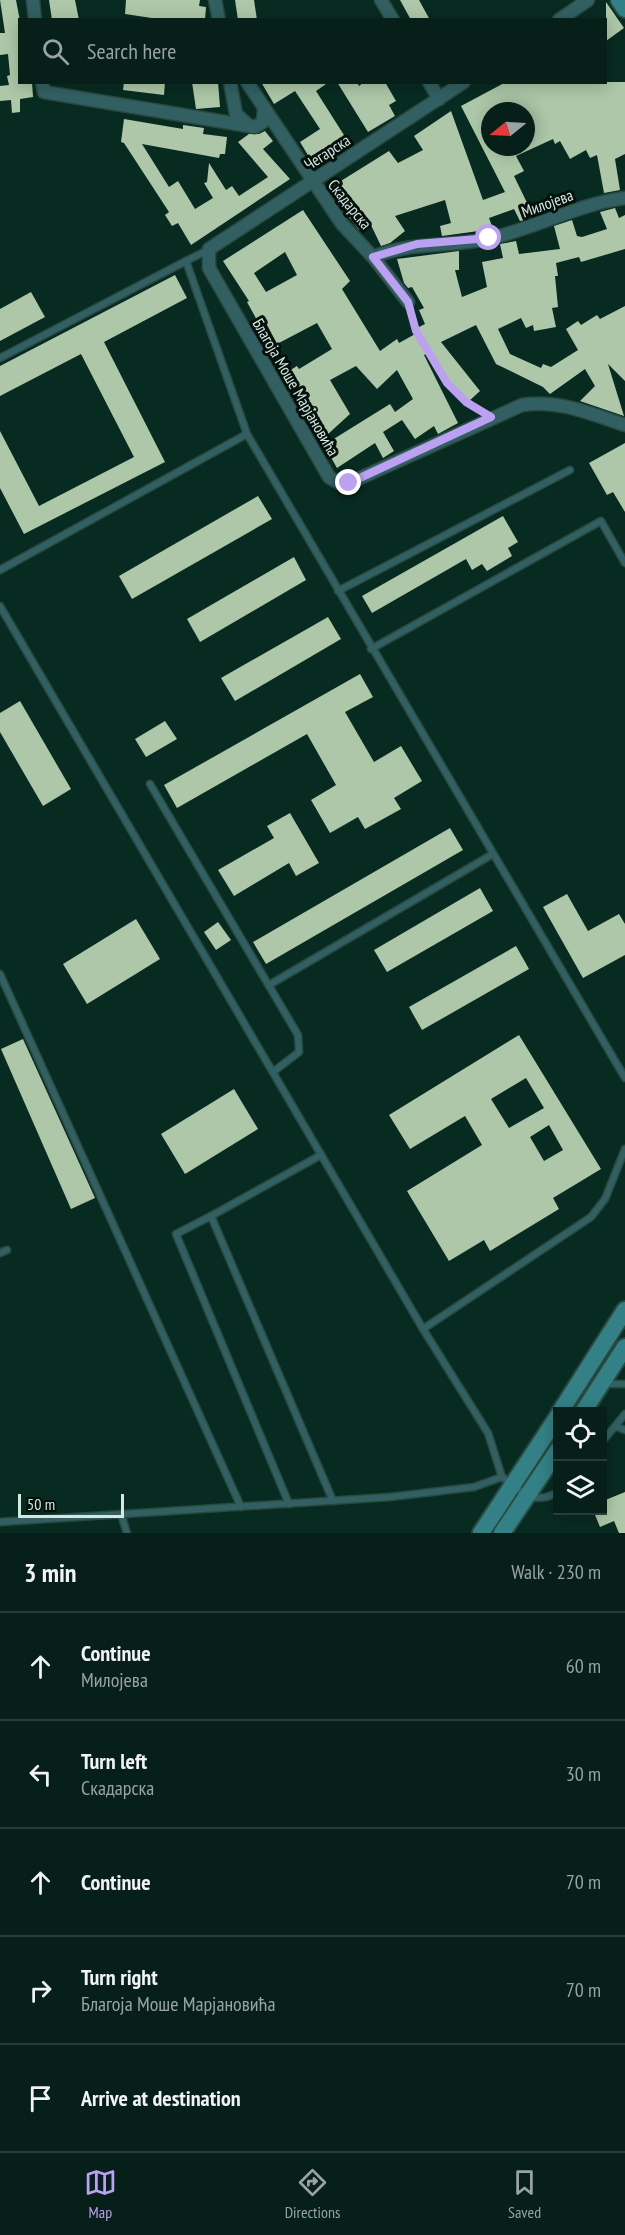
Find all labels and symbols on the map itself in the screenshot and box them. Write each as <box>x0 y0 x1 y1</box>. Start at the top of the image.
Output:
north arrow <box>481 102 535 156</box>
street label: Чегарска <box>300 130 354 174</box>
street label: Скадарска <box>324 175 376 233</box>
street label: Милојева <box>518 184 576 222</box>
route start <box>475 224 501 250</box>
street label: Благоја Моше Марјановића <box>248 315 344 459</box>
route end <box>335 469 361 495</box>
scale bar <box>18 1491 124 1518</box>

